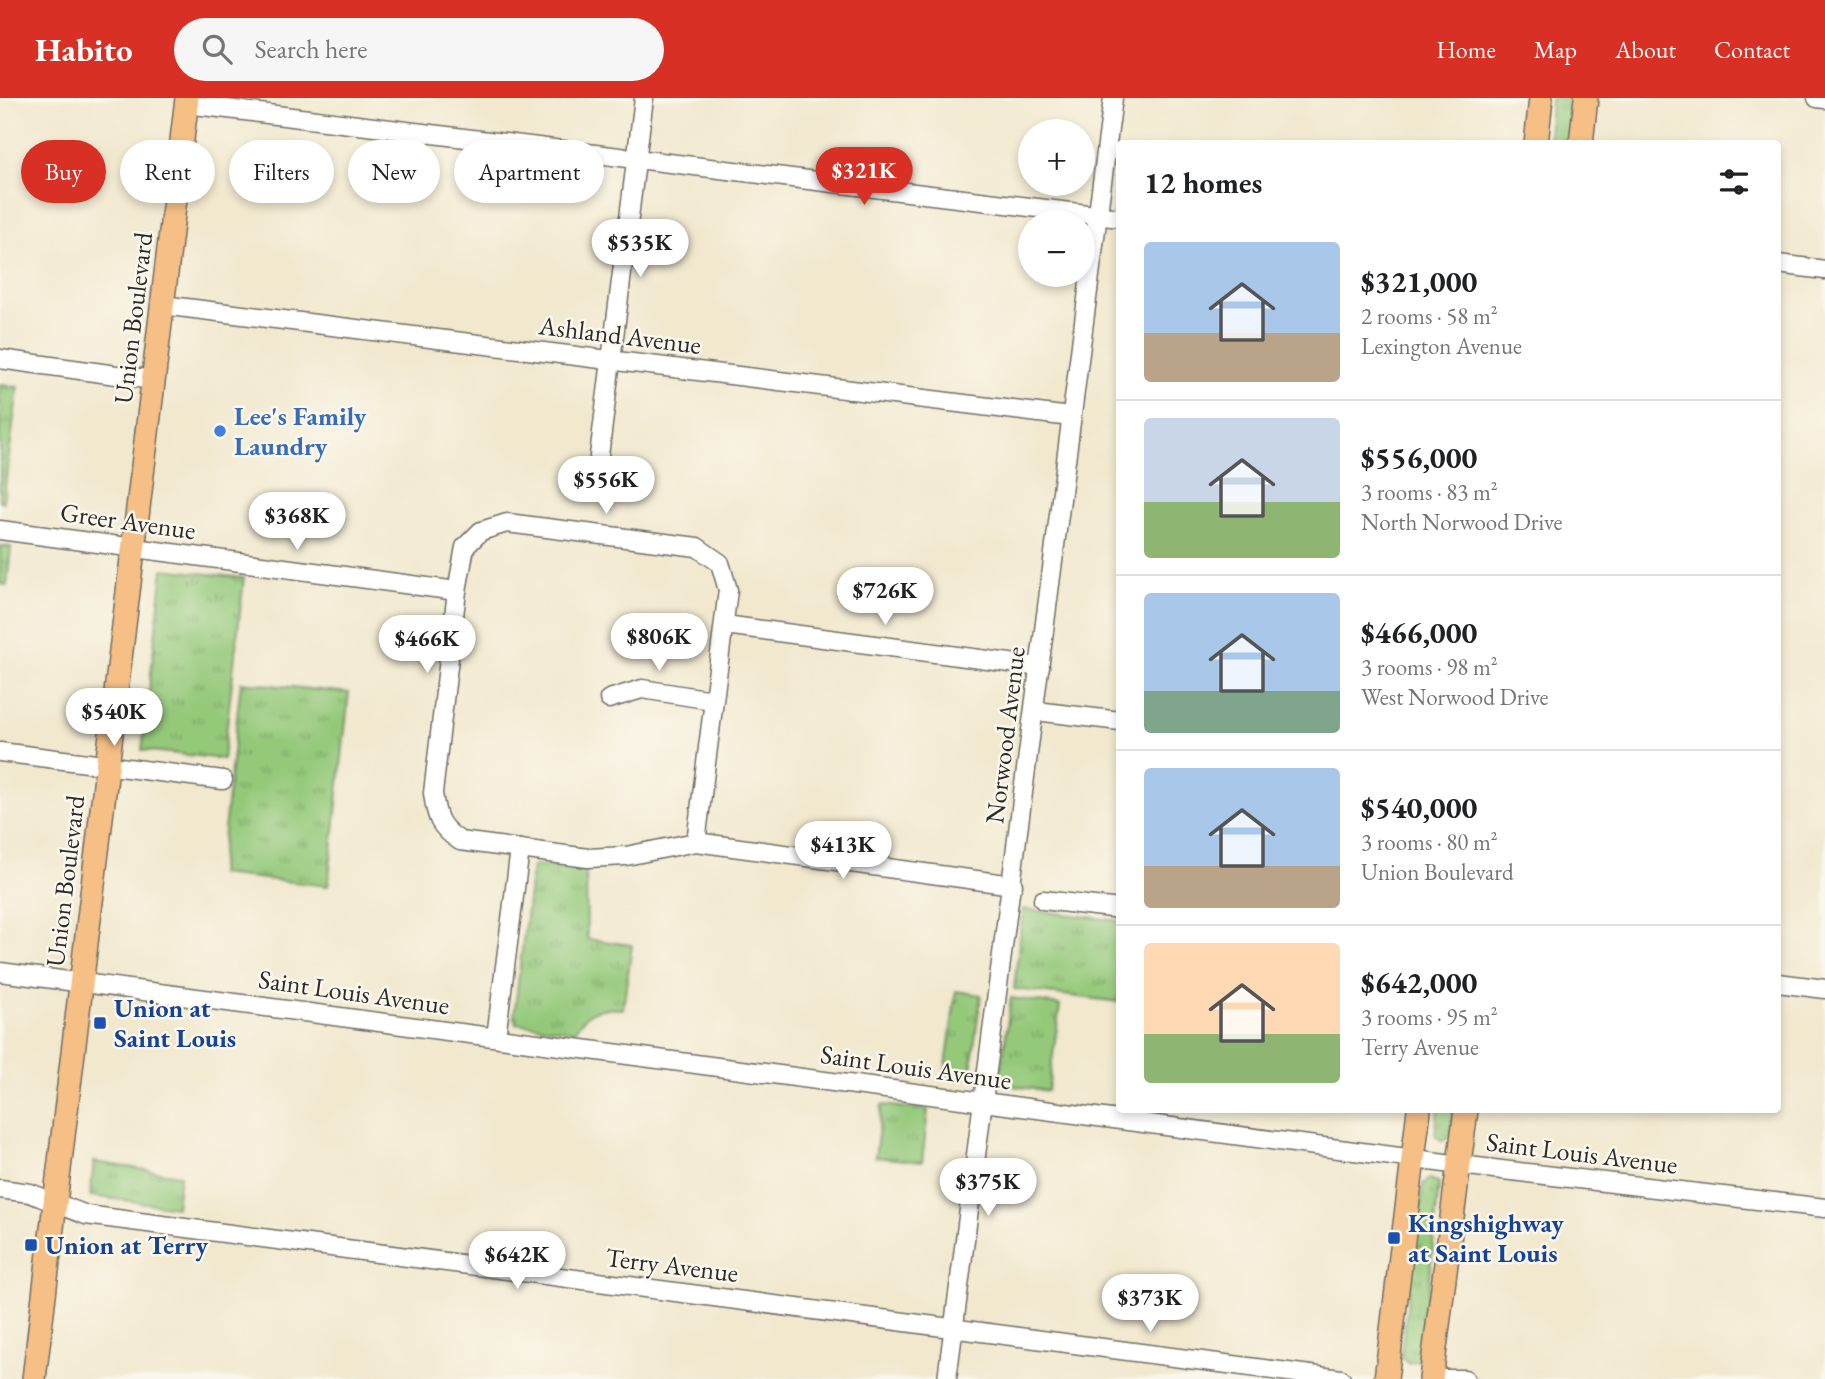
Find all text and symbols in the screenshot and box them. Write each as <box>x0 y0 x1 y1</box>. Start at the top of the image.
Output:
search box <box>174 18 664 81</box>
text: Habito <box>35 28 132 71</box>
icon: search <box>198 30 236 68</box>
text: Search here <box>254 32 367 66</box>
text: Home <box>1436 34 1496 65</box>
text: Map <box>1534 34 1577 65</box>
text: About <box>1615 34 1676 65</box>
text: Contact <box>1714 34 1790 65</box>
map controls <box>1018 119 1095 287</box>
button: + <box>1018 119 1095 196</box>
chip: Buy <box>21 140 106 203</box>
chip: Rent <box>120 140 215 203</box>
chip: Filters <box>229 140 334 203</box>
chip: New <box>348 140 440 203</box>
chip: Apartment <box>454 140 604 203</box>
pin: $321K <box>815 148 913 207</box>
text: $321K <box>832 155 896 185</box>
text: 12 homes <box>1144 163 1262 202</box>
icon: filters <box>1715 163 1753 201</box>
button: − <box>1018 210 1095 287</box>
pin: $535K <box>591 220 689 279</box>
text: $535K <box>608 227 672 257</box>
street label: Union Boulevard <box>106 229 160 406</box>
text: $321,000 <box>1361 262 1477 301</box>
icon: home <box>1200 270 1284 354</box>
text: 2 rooms · 58 m² <box>1361 301 1498 331</box>
street label: Ashland Avenue <box>536 308 703 362</box>
text: Lexington Avenue <box>1361 331 1522 361</box>
place label: Lee's Family Laundry <box>234 399 367 463</box>
marker: Lee's Family Laundry <box>212 423 228 439</box>
text: $556,000 <box>1361 438 1477 477</box>
icon: home <box>1200 446 1284 530</box>
pin: $556K <box>557 456 655 516</box>
text: $556K <box>574 464 638 494</box>
text: 3 rooms · 83 m² <box>1361 477 1498 507</box>
pin: $368K <box>248 492 346 552</box>
street label: Greer Avenue <box>58 495 198 547</box>
text: $368K <box>265 500 329 530</box>
text: North Norwood Drive <box>1361 507 1563 537</box>
pin: $726K <box>836 568 934 627</box>
text: $726K <box>853 575 917 605</box>
text: $466,000 <box>1361 613 1477 652</box>
pin: $806K <box>610 614 708 673</box>
pin: $466K <box>378 616 476 675</box>
text: $806K <box>627 621 691 651</box>
icon: home <box>1200 621 1284 705</box>
text: $466K <box>395 623 459 653</box>
street label: Norwood Avenue <box>977 645 1033 825</box>
text: 3 rooms · 98 m² <box>1361 652 1498 682</box>
text: West Norwood Drive <box>1361 682 1549 712</box>
pin: $540K <box>65 688 163 748</box>
text: $540K <box>82 696 146 726</box>
text: $540,000 <box>1361 788 1477 827</box>
street label: Union Boulevard <box>38 792 92 969</box>
icon: home <box>1200 796 1284 880</box>
pin: $413K <box>794 822 892 881</box>
text: 3 rooms · 80 m² <box>1361 827 1498 857</box>
text: $413K <box>811 829 875 859</box>
text: Union Boulevard <box>1361 857 1514 887</box>
street label: Saint Louis Avenue <box>256 962 452 1022</box>
text: $642,000 <box>1361 963 1477 1002</box>
icon: home <box>1200 971 1284 1055</box>
place label: Union at Saint Louis <box>114 991 236 1055</box>
text: 3 rooms · 95 m² <box>1361 1002 1498 1032</box>
marker: Union at Saint Louis <box>92 1015 108 1031</box>
text: Terry Avenue <box>1361 1032 1479 1062</box>
street label: Saint Louis Avenue <box>818 1037 1014 1097</box>
street label: Saint Louis Avenue <box>1485 1124 1679 1182</box>
pin: $375K <box>939 1158 1037 1218</box>
text: $375K <box>956 1166 1020 1196</box>
place label: Kingshighway at Saint Louis <box>1408 1206 1564 1270</box>
place label: Union at Terry <box>45 1228 209 1262</box>
marker: Kingshighway at Saint Louis <box>1386 1230 1402 1246</box>
pin: $642K <box>468 1232 566 1291</box>
marker: Union at Terry <box>23 1237 39 1253</box>
text: $642K <box>485 1239 549 1269</box>
street label: Terry Avenue <box>604 1240 740 1290</box>
pin: $373K <box>1101 1274 1199 1334</box>
text: $373K <box>1118 1282 1182 1312</box>

